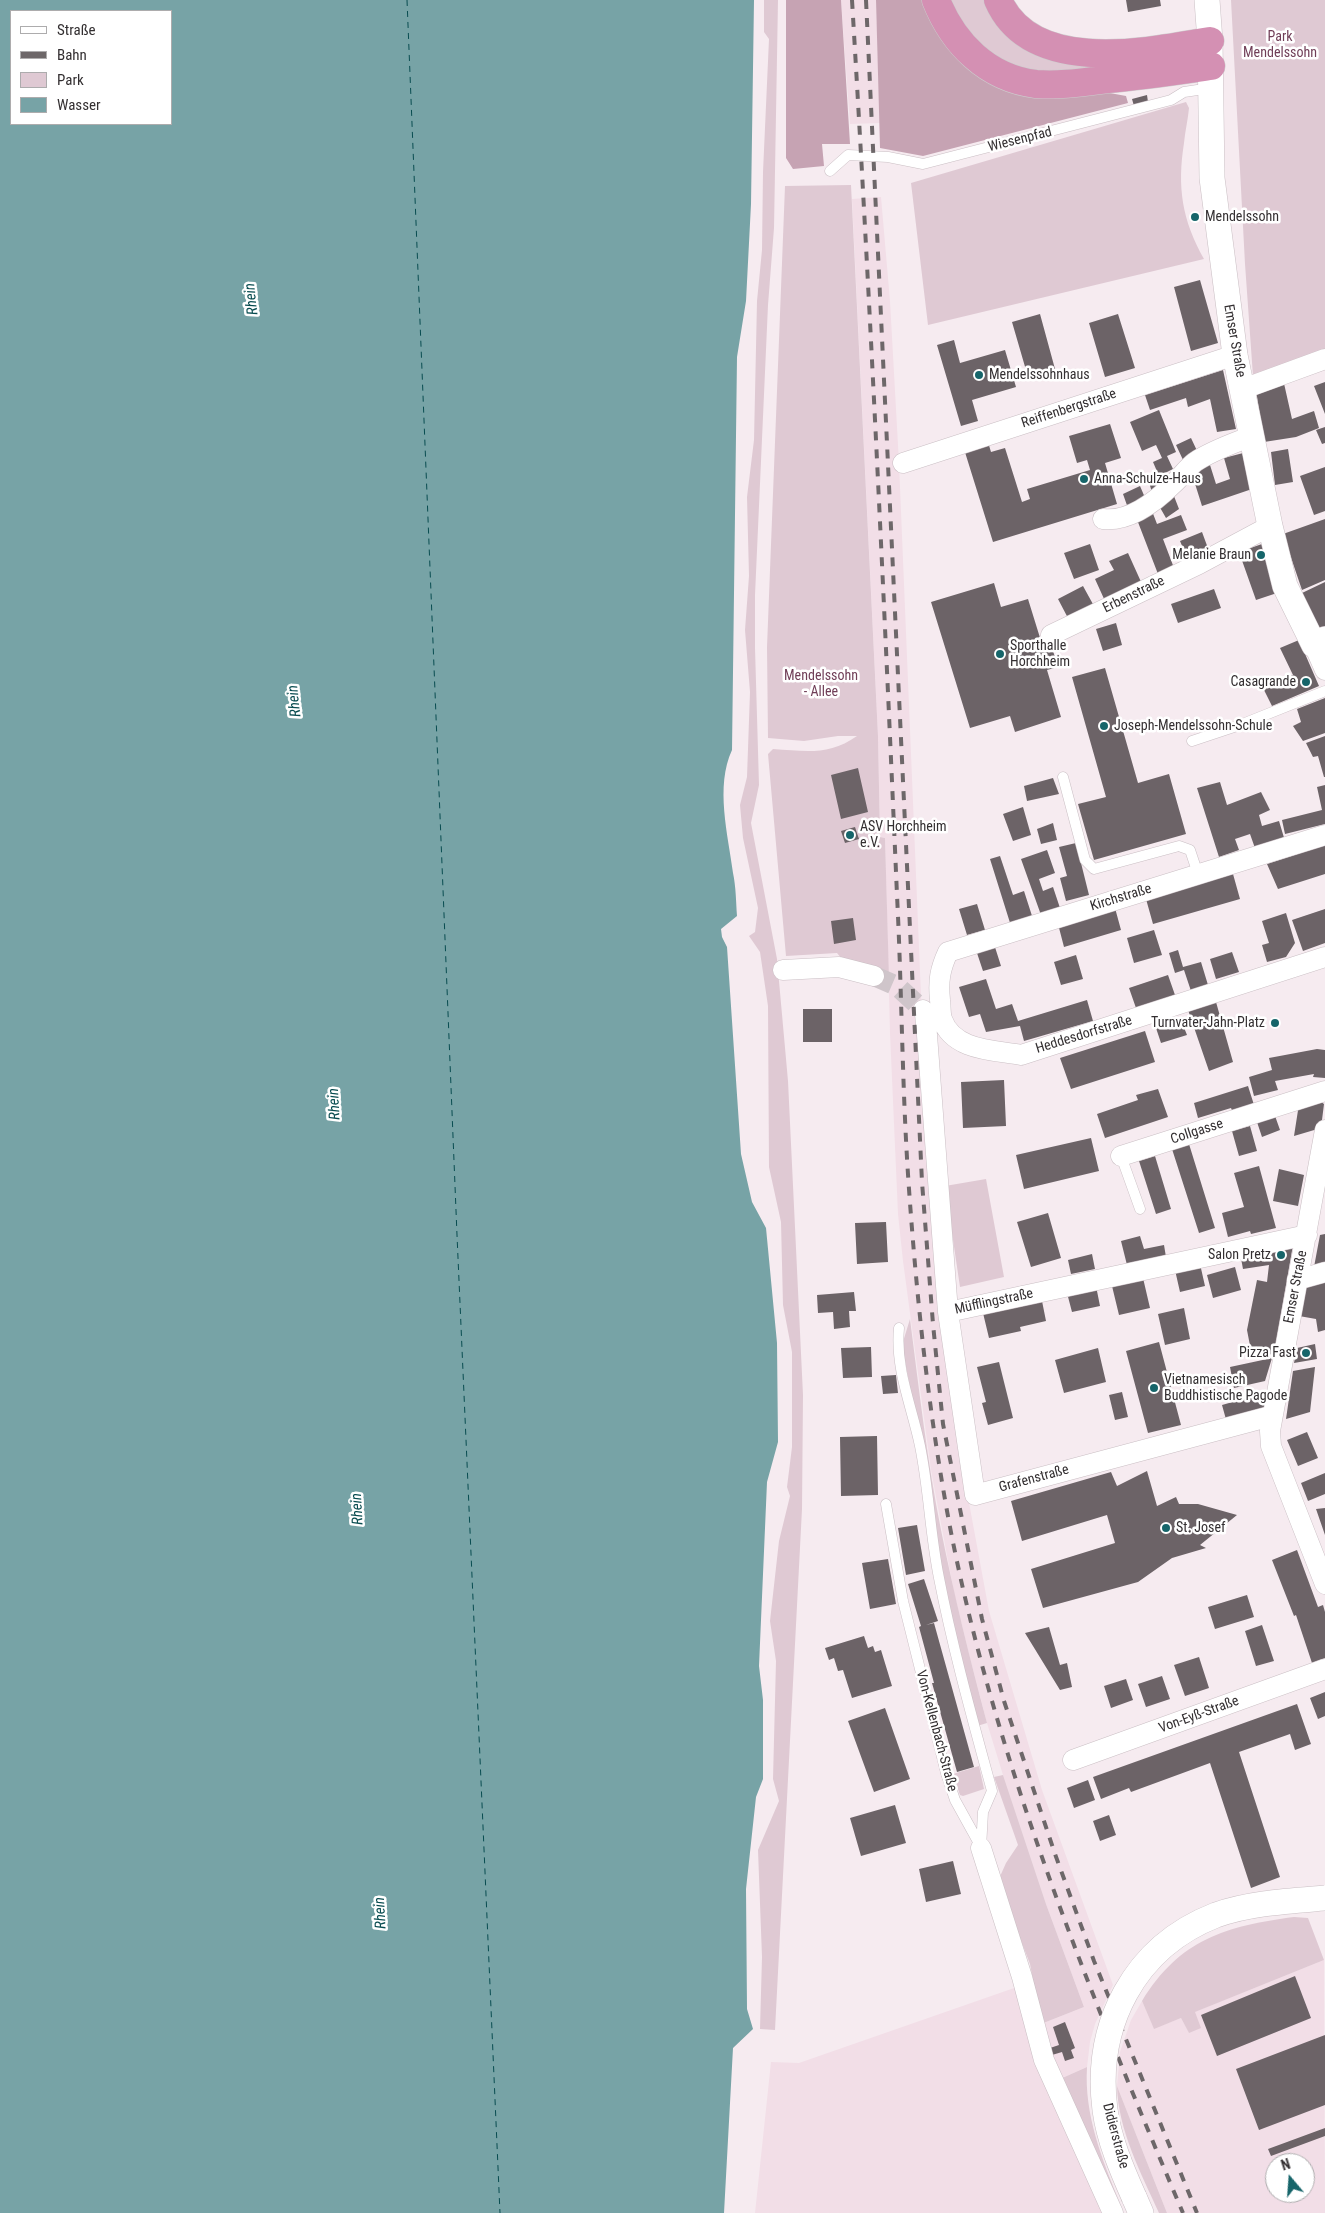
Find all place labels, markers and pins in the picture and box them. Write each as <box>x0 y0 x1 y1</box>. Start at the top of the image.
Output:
place label: Mendelssohn <box>1205 209 1279 225</box>
marker: Mendelssohn <box>1189 211 1201 223</box>
place label: Mendelssohnhaus <box>989 367 1090 383</box>
marker: Mendelssohnhaus <box>973 369 985 381</box>
place label: Anna-Schulze-Haus <box>1094 471 1201 487</box>
marker: Anna-Schulze-Haus <box>1078 473 1090 485</box>
place label: Melanie Braun <box>1172 547 1251 563</box>
marker: Melanie Braun <box>1255 549 1267 561</box>
place label: Sporthalle Horchheim <box>1010 638 1070 670</box>
marker: Sporthalle Horchheim <box>994 648 1006 660</box>
place label: Casagrande <box>1230 674 1296 690</box>
marker: Casagrande <box>1300 676 1312 688</box>
place label: Joseph-Mendelssohn-Schule <box>1114 718 1272 734</box>
marker: Joseph-Mendelssohn-Schule <box>1098 720 1110 732</box>
place label: ASV Horchheim e.V. <box>860 819 947 852</box>
marker: ASV Horchheim e.V. <box>844 829 856 841</box>
place label: Turnvater-Jahn-Platz <box>1151 1015 1265 1031</box>
marker: Turnvater-Jahn-Platz <box>1269 1017 1281 1029</box>
place label: Salon Pretz <box>1208 1247 1271 1263</box>
marker: Salon Pretz <box>1275 1249 1287 1261</box>
place label: Pizza Fast <box>1239 1345 1296 1361</box>
marker: Pizza Fast <box>1300 1347 1312 1359</box>
place label: Vietnamesisch Buddhistische Pagode <box>1164 1372 1287 1404</box>
marker: Vietnamesisch Buddhistische Pagode <box>1148 1382 1160 1394</box>
place label: St. Josef <box>1176 1520 1225 1536</box>
marker: St. Josef <box>1160 1522 1172 1534</box>

